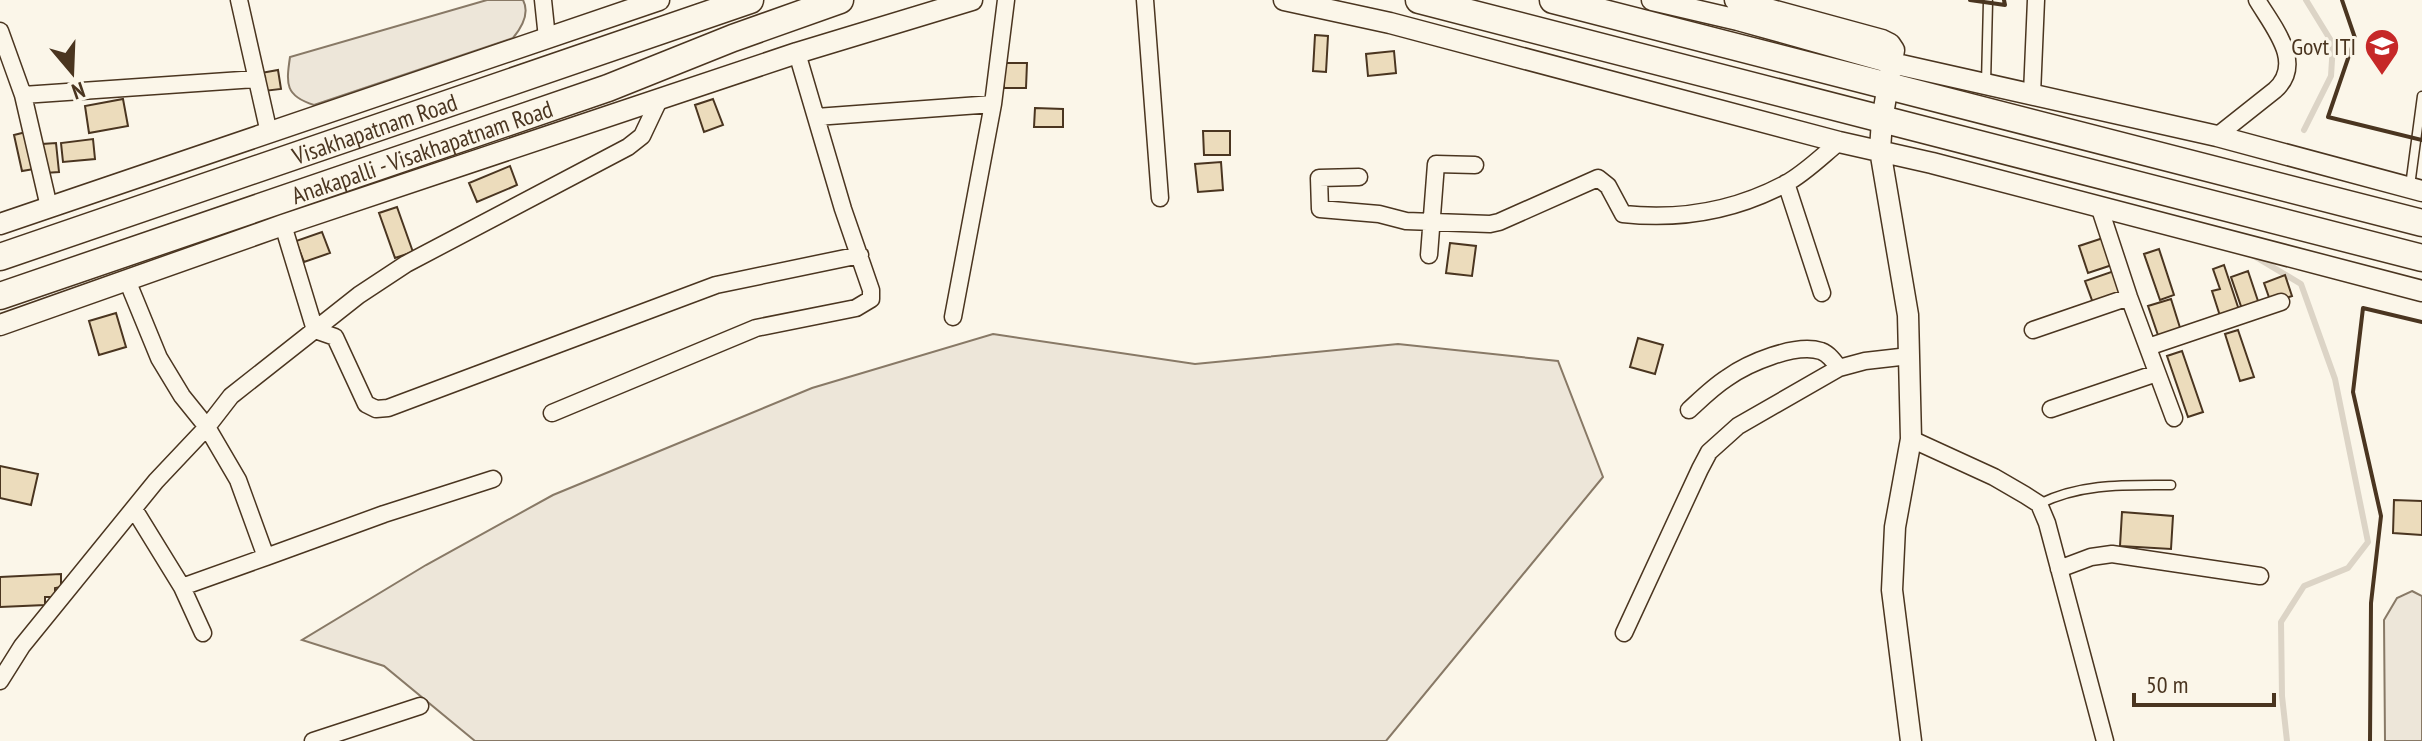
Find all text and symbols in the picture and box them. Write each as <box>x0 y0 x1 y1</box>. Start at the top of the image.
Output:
school or university icon: Govt ITI <box>2363 27 2401 77</box>
place label: Govt ITI <box>2291 31 2356 62</box>
north arrow <box>32 32 112 112</box>
text: N <box>68 76 89 106</box>
street label: Visakhapatnam Road <box>287 86 461 172</box>
street label: Anakapalli - Visakhapatnam Road <box>287 93 557 211</box>
scale bar <box>2134 657 2274 707</box>
text: 50 m <box>2146 669 2188 700</box>

